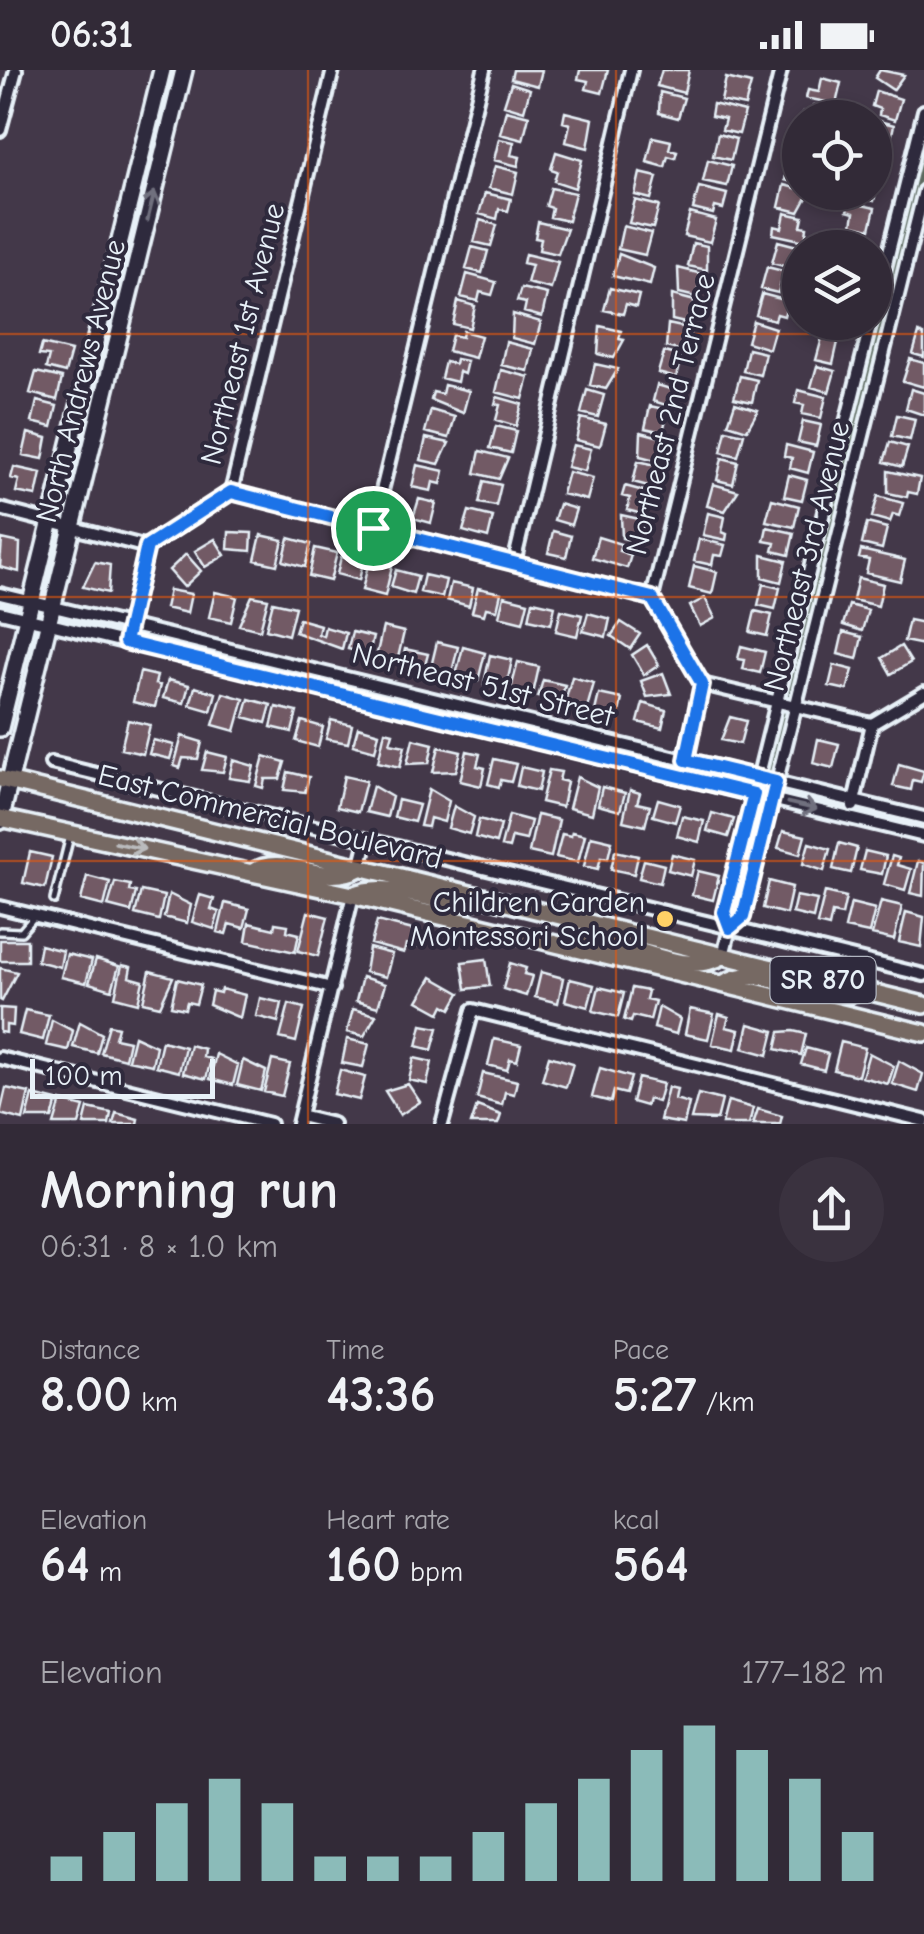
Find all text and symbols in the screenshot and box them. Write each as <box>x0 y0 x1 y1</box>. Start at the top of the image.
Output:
text: 06:31 <box>50 13 133 57</box>
map controls <box>782 100 892 340</box>
button: locate <box>782 100 892 210</box>
one-way arrow <box>143 191 162 222</box>
street label: Northeast 1st Avenue <box>194 200 292 468</box>
button: layers <box>782 230 892 340</box>
street label: North Andrews Avenue <box>29 236 133 526</box>
street label: Northeast 2nd Terrace <box>619 270 723 558</box>
street label: Northeast 3rd Avenue <box>756 417 858 695</box>
pin <box>331 486 416 571</box>
icon: arrive <box>346 501 401 556</box>
street label: Northeast 51st Street <box>349 636 619 735</box>
street label: East Commercial Boulevard <box>94 757 446 877</box>
one-way arrow <box>786 797 817 816</box>
one-way arrow <box>113 838 145 856</box>
place label: Children Garden Montessori School <box>410 885 645 954</box>
marker: Children Garden Montessori School <box>654 908 676 930</box>
road number: SR 870 <box>770 957 876 1003</box>
scale bar <box>30 1054 215 1098</box>
text: 100 m <box>45 1060 123 1092</box>
button: share <box>779 1157 884 1262</box>
text: Morning run <box>40 1158 338 1222</box>
text: 06:31 · 8 × 1.0 km <box>40 1228 278 1265</box>
text: Distance <box>40 1334 140 1366</box>
text: Time <box>326 1334 384 1366</box>
text: Pace <box>613 1334 669 1366</box>
text: 8.00 <box>40 1366 132 1424</box>
text: 43:36 <box>326 1366 436 1424</box>
text: 5:27 <box>613 1366 696 1424</box>
text: km <box>132 1386 178 1418</box>
text: /km <box>696 1386 755 1418</box>
text: Elevation <box>40 1504 147 1536</box>
text: Heart rate <box>326 1504 450 1536</box>
text: kcal <box>613 1504 660 1536</box>
text: 64 <box>40 1536 90 1594</box>
text: 160 <box>326 1536 401 1594</box>
text: 564 <box>613 1536 689 1594</box>
text: m <box>90 1556 122 1588</box>
text: bpm <box>401 1556 463 1588</box>
text: Elevation <box>40 1654 163 1691</box>
text: 177–182 m <box>741 1654 884 1691</box>

